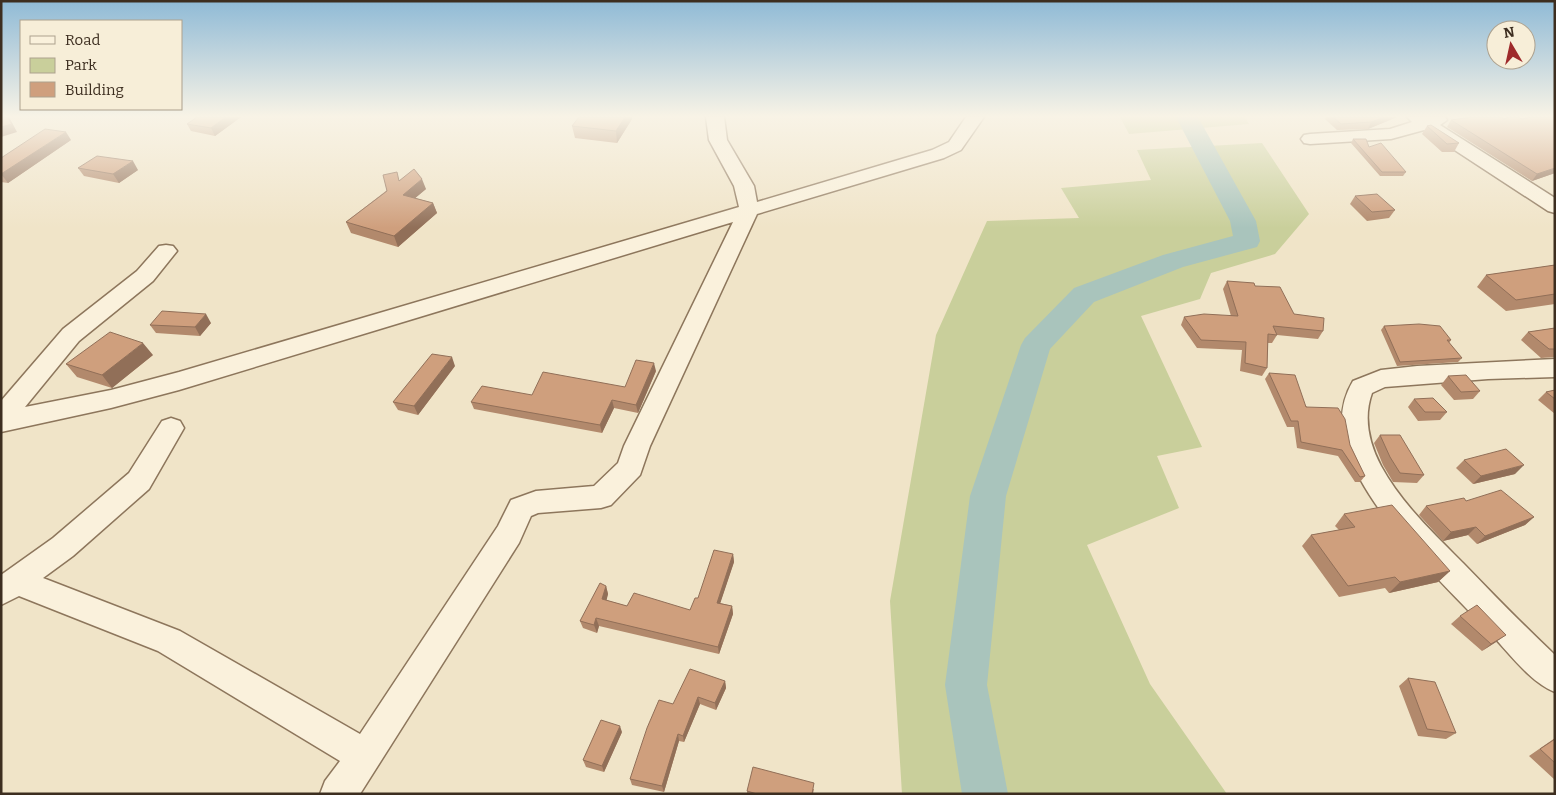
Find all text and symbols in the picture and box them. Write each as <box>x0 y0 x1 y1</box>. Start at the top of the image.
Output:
legend <box>20 20 182 110</box>
north arrow <box>1486 20 1536 70</box>
text: N <box>1502 23 1516 42</box>
text: Road <box>65 31 100 49</box>
text: Park <box>65 56 97 74</box>
text: Building <box>65 81 124 99</box>

